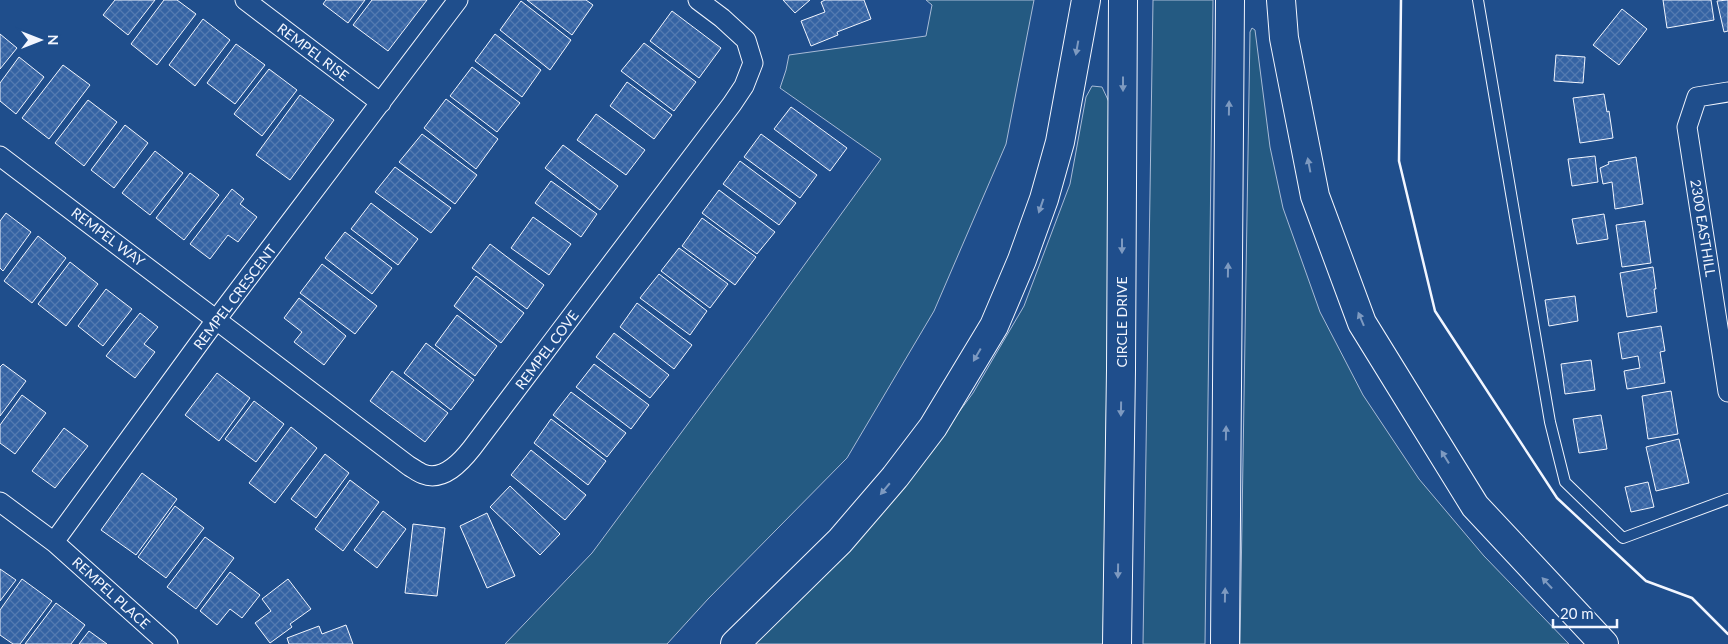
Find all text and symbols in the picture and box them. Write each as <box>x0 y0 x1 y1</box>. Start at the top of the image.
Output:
north arrow <box>15 15 65 65</box>
street label: REMPEL RISE <box>274 19 352 84</box>
text: N <box>45 35 62 45</box>
one-way arrow <box>1073 40 1081 56</box>
one-way arrow <box>1119 76 1127 92</box>
one-way arrow <box>1225 100 1233 116</box>
one-way arrow <box>1304 157 1312 173</box>
street label: 2300 EASTHILL <box>1687 178 1720 278</box>
one-way arrow <box>1037 199 1045 214</box>
street label: REMPEL WAY <box>68 203 149 270</box>
one-way arrow <box>1118 238 1126 254</box>
street label: REMPEL CRESCENT <box>190 240 280 352</box>
one-way arrow <box>1224 262 1232 278</box>
street label: CIRCLE DRIVE <box>1113 276 1130 368</box>
street label: REMPEL COVE <box>511 307 582 392</box>
one-way arrow <box>1356 312 1364 326</box>
one-way arrow <box>973 348 981 362</box>
one-way arrow <box>1117 401 1125 417</box>
one-way arrow <box>1222 425 1230 441</box>
one-way arrow <box>1440 451 1449 464</box>
one-way arrow <box>879 482 891 494</box>
street label: REMPEL PLACE <box>69 553 154 632</box>
one-way arrow <box>1114 563 1122 579</box>
one-way arrow <box>1541 577 1553 589</box>
one-way arrow <box>1221 587 1229 603</box>
scale bar <box>1553 596 1617 628</box>
text: 20 m <box>1560 604 1594 622</box>

